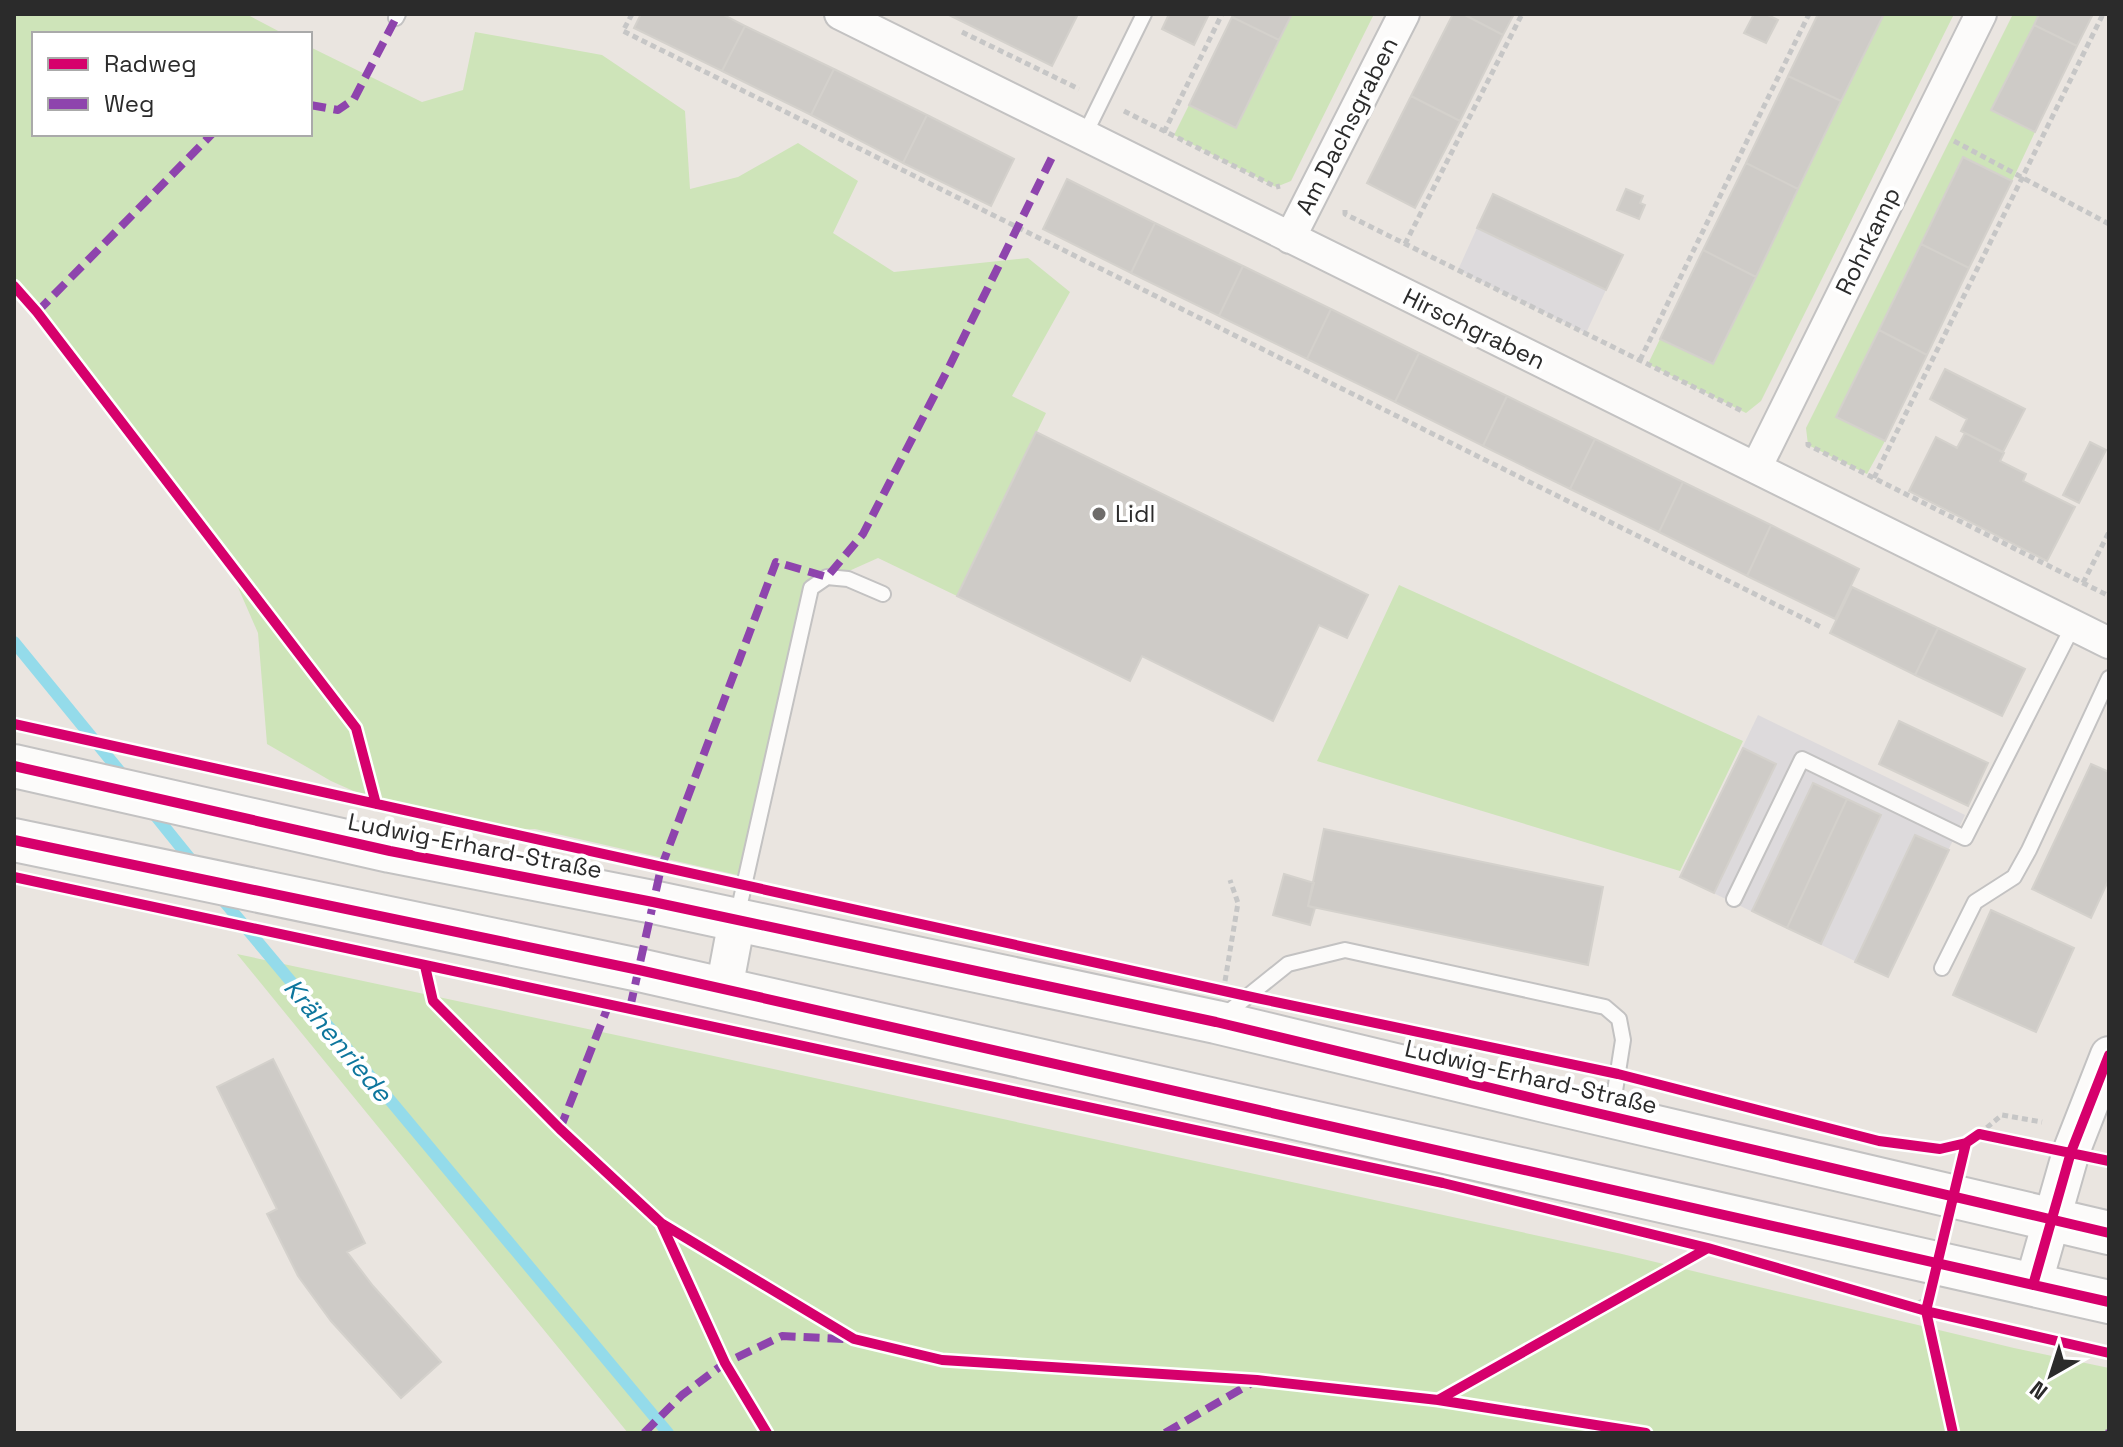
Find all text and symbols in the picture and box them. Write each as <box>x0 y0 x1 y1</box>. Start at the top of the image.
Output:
legend <box>32 32 312 136</box>
street label: Am Dachsgraben <box>1288 32 1405 220</box>
text: Radweg <box>104 48 197 79</box>
text: Weg <box>104 88 154 119</box>
street label: Rohrkamp <box>1828 182 1907 300</box>
street label: Hirschgraben <box>1398 281 1550 376</box>
place label: Lidl <box>1115 498 1155 529</box>
marker: Lidl <box>1090 505 1108 523</box>
street label: Ludwig-Erhard-Straße <box>345 806 605 885</box>
water label: Krähenriede <box>276 971 401 1110</box>
street label: Ludwig-Erhard-Straße <box>1402 1032 1660 1121</box>
north arrow <box>2011 1335 2091 1415</box>
text: N <box>2024 1375 2053 1406</box>

